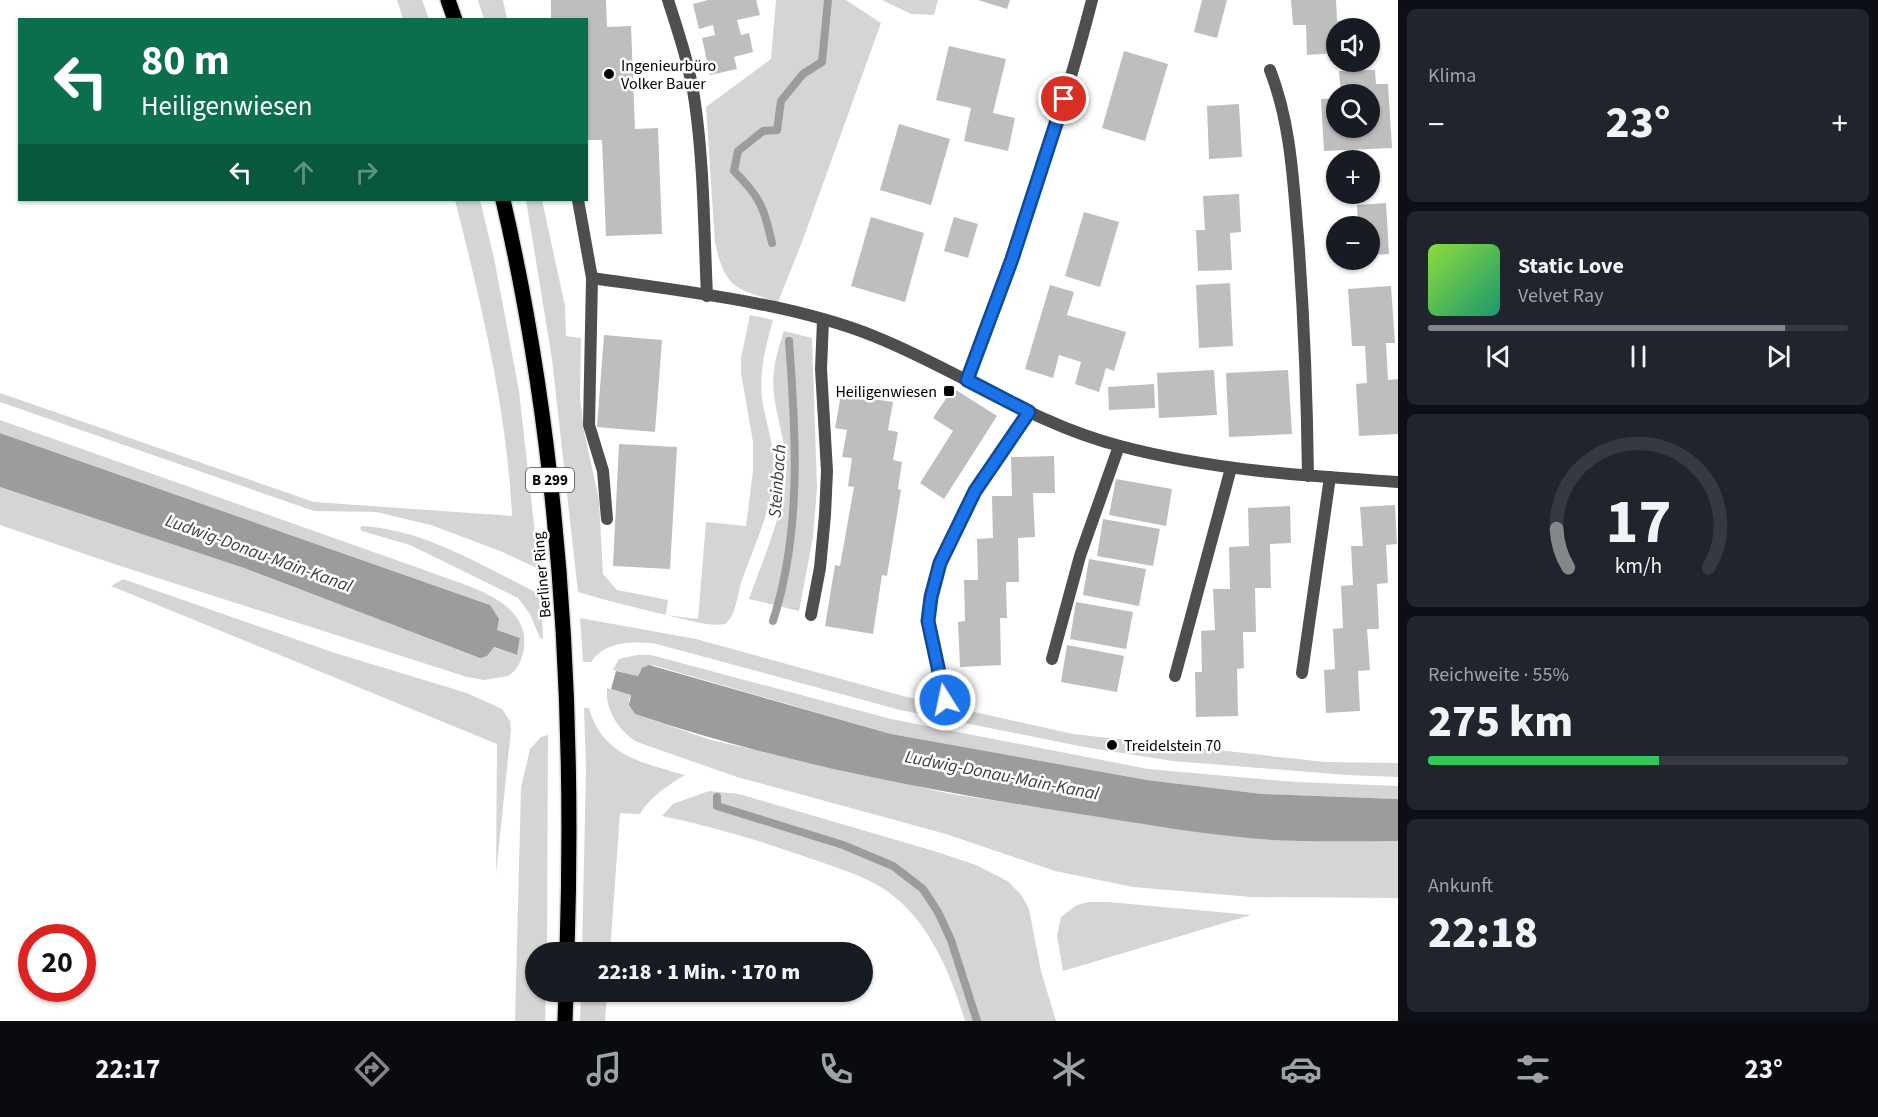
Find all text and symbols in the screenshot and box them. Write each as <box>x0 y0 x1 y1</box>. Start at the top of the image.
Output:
map controls <box>1326 18 1380 270</box>
button: sound <box>1326 18 1380 72</box>
text: 80 m <box>141 31 230 91</box>
icon: left <box>42 42 120 120</box>
place label: Ingenieurbüro Volker Bauer <box>621 55 716 95</box>
text: Klima <box>1428 62 1476 90</box>
marker: Ingenieurbüro Volker Bauer <box>602 67 616 81</box>
pin <box>1038 73 1089 124</box>
icon: arrive <box>1047 82 1080 115</box>
button: search <box>1326 84 1380 138</box>
text: Heiligenwiesen <box>141 87 313 126</box>
text: 23° <box>1606 91 1670 155</box>
text: − <box>1428 101 1444 148</box>
text: + <box>1832 101 1848 148</box>
button: + <box>1326 150 1380 204</box>
icon: left <box>224 156 257 189</box>
icon: ahead <box>287 156 320 189</box>
icon: right <box>350 156 383 189</box>
button: − <box>1326 216 1380 270</box>
text: Static Love <box>1518 250 1624 282</box>
text: Velvet Ray <box>1518 282 1604 310</box>
icon: previous <box>1482 340 1515 373</box>
icon: pause <box>1622 340 1655 373</box>
icon: next <box>1762 340 1795 373</box>
place label: Heiligenwiesen <box>835 381 937 403</box>
marker: Heiligenwiesen <box>942 384 956 398</box>
water label: Steinbach <box>762 443 793 519</box>
road number: B 299 <box>526 468 574 492</box>
text: 17 <box>1605 478 1671 567</box>
water label: Ludwig-Donau-Main-Kanal <box>162 508 356 599</box>
street label: Berliner Ring <box>527 531 557 619</box>
text: km/h <box>1614 551 1662 582</box>
text: Reichweite · 55% <box>1428 661 1569 689</box>
position arrow <box>913 668 977 732</box>
text: 275 km <box>1428 690 1573 754</box>
place label: Treidelstein 70 <box>1124 735 1221 757</box>
marker: Treidelstein 70 <box>1105 738 1119 752</box>
water label: Ludwig-Donau-Main-Kanal <box>903 744 1102 807</box>
text: Ankunft <box>1428 872 1493 900</box>
text: 22:18 <box>1428 901 1538 965</box>
speed limit sign: 20 <box>18 924 96 1002</box>
text: 22:18 · 1 Min. · 170 m <box>598 956 800 988</box>
icon: directions <box>351 1048 393 1090</box>
icon: music <box>583 1048 625 1090</box>
icon: phone <box>815 1048 857 1090</box>
icon: climate <box>1048 1048 1090 1090</box>
icon: car <box>1280 1048 1322 1090</box>
icon: filters <box>1512 1048 1554 1090</box>
text: 22:17 <box>95 1050 160 1089</box>
text: 23° <box>1744 1050 1783 1089</box>

